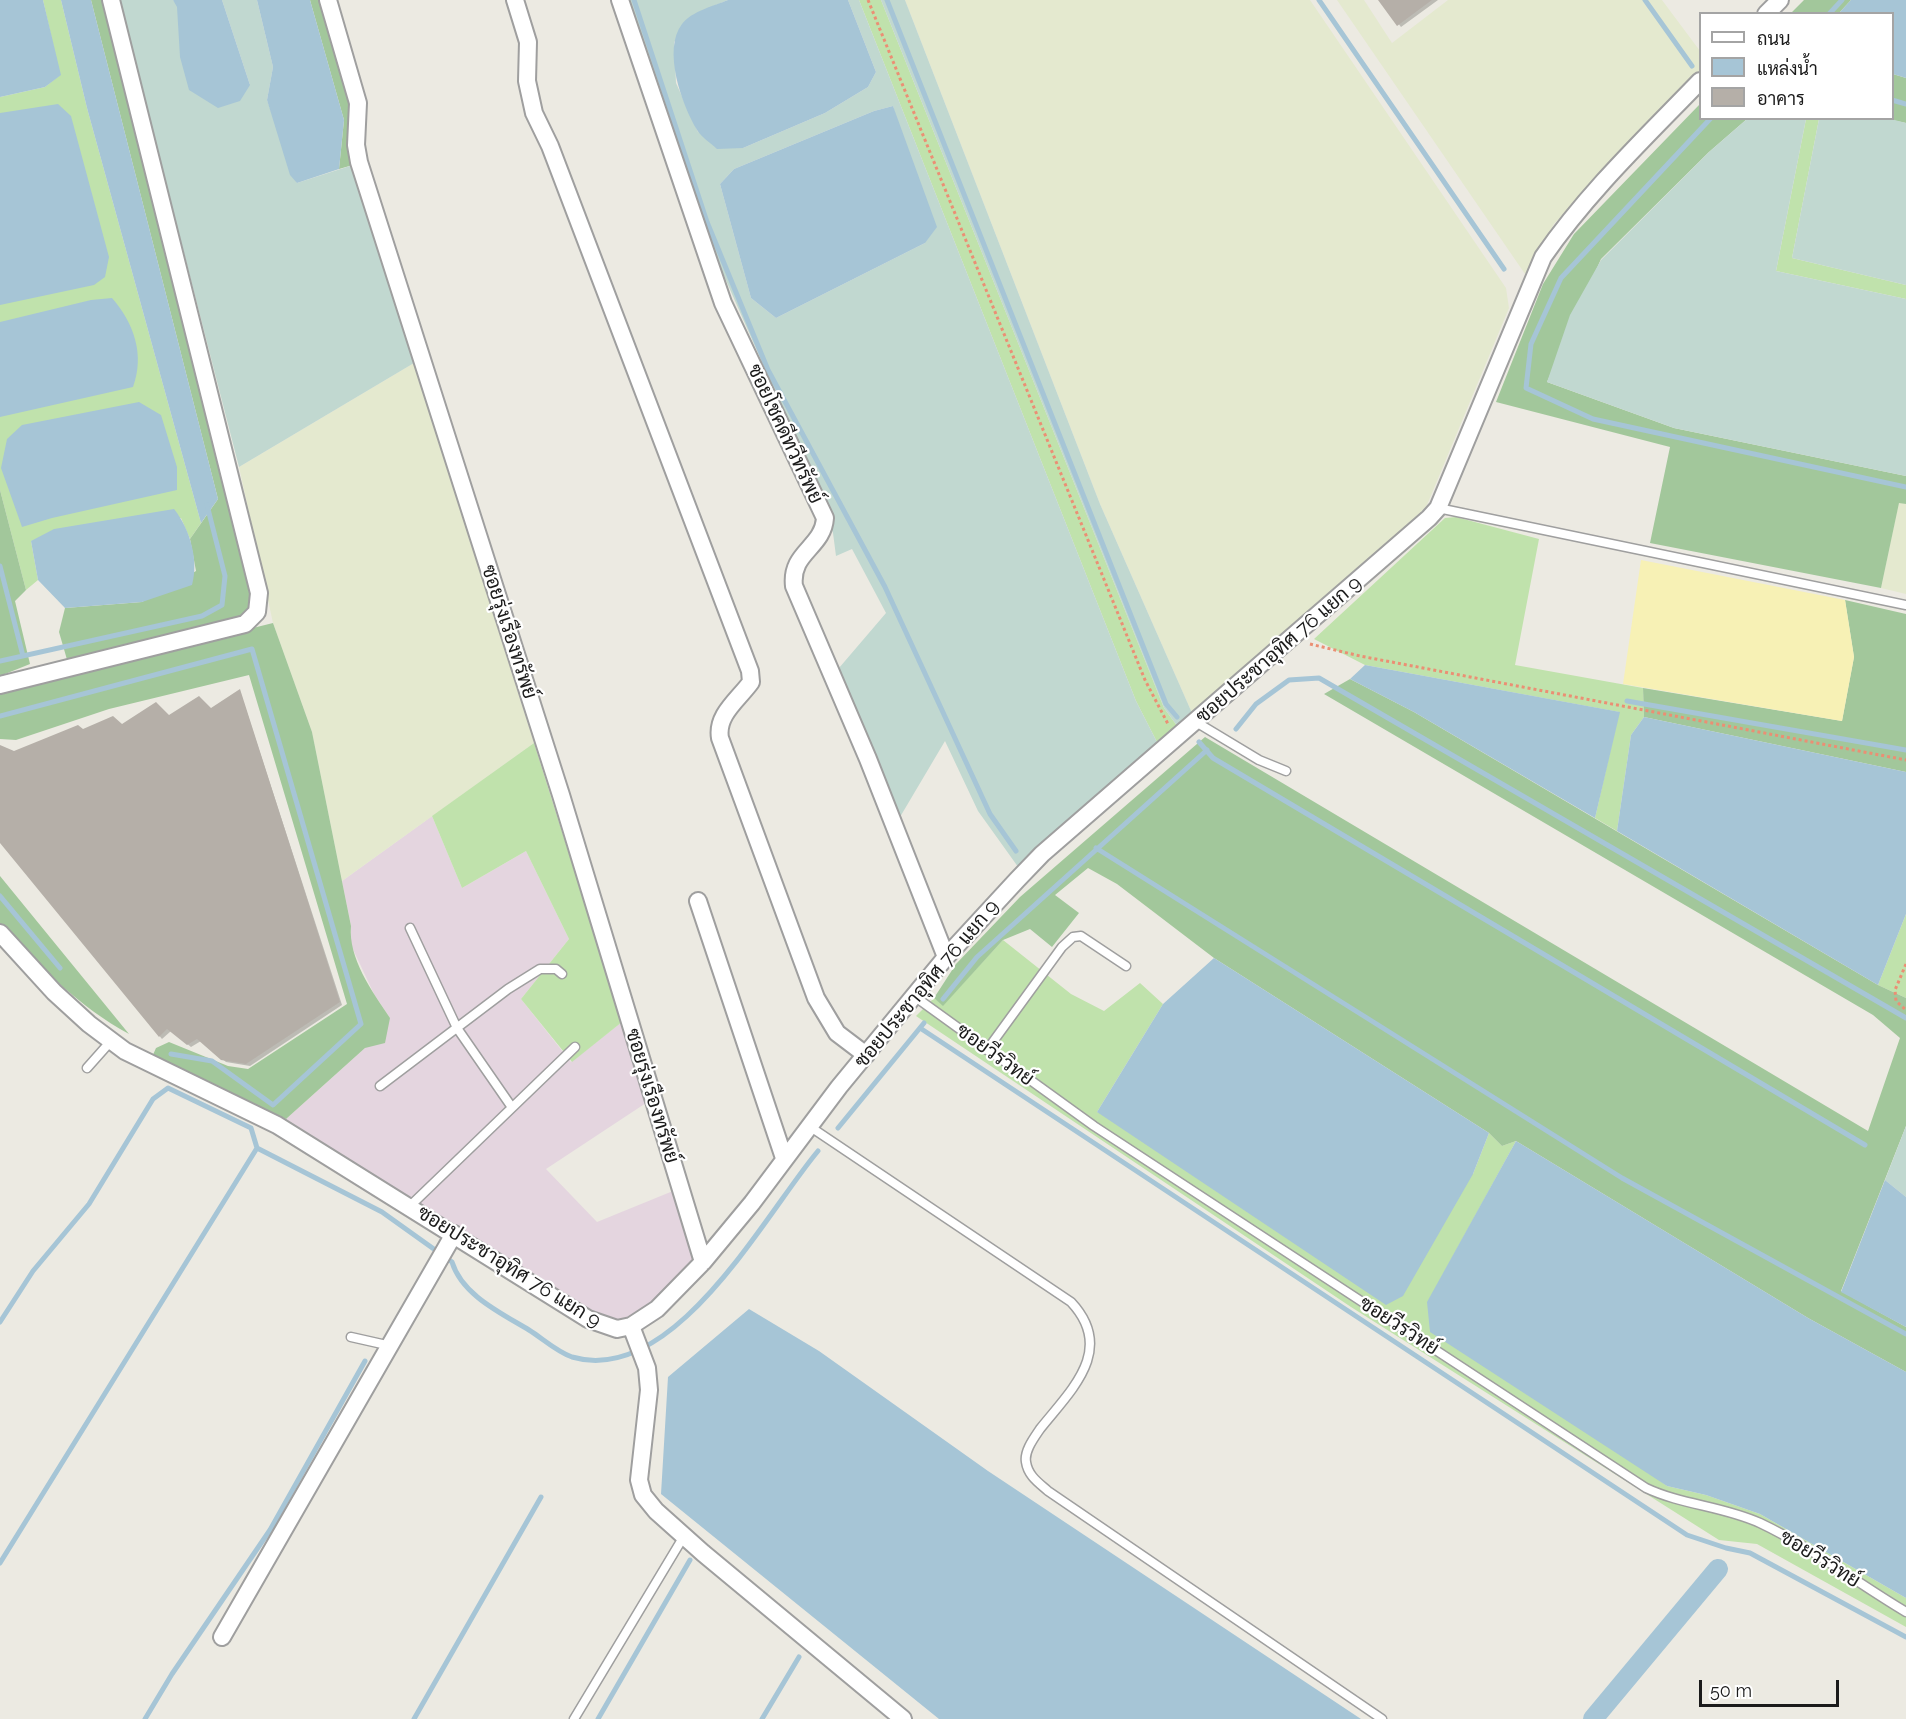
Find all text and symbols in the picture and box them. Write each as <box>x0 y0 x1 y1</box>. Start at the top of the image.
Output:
legend <box>1699 12 1894 120</box>
text: ถนน <box>1757 28 1790 49</box>
text: แหล่งน้ำ <box>1757 58 1818 79</box>
text: อาคาร <box>1757 88 1805 109</box>
street label: ซอยโชคดีทวีทรัพย์ <box>742 360 828 508</box>
street label: ซอยรุ่งเรืองทรัพย์ <box>476 562 542 702</box>
street label: ซอยประชาอุทิศ 76 แยก 9 <box>1191 571 1367 729</box>
street label: ซอยประชาอุทิศ 76 แยก 9 <box>850 895 1004 1073</box>
street label: ซอยวีรวิทย์ <box>951 1019 1039 1091</box>
street label: ซอยรุ่งเรืองทรัพย์ <box>620 1026 684 1166</box>
street label: ซอยประชาอุทิศ 76 แยก 9 <box>413 1201 605 1333</box>
street label: ซอยวีรวิทย์ <box>1355 1291 1443 1361</box>
street label: ซอยวีรวิทย์ <box>1775 1525 1865 1593</box>
scale bar <box>1702 1668 1842 1706</box>
text: 50 m <box>1710 1680 1752 1701</box>

